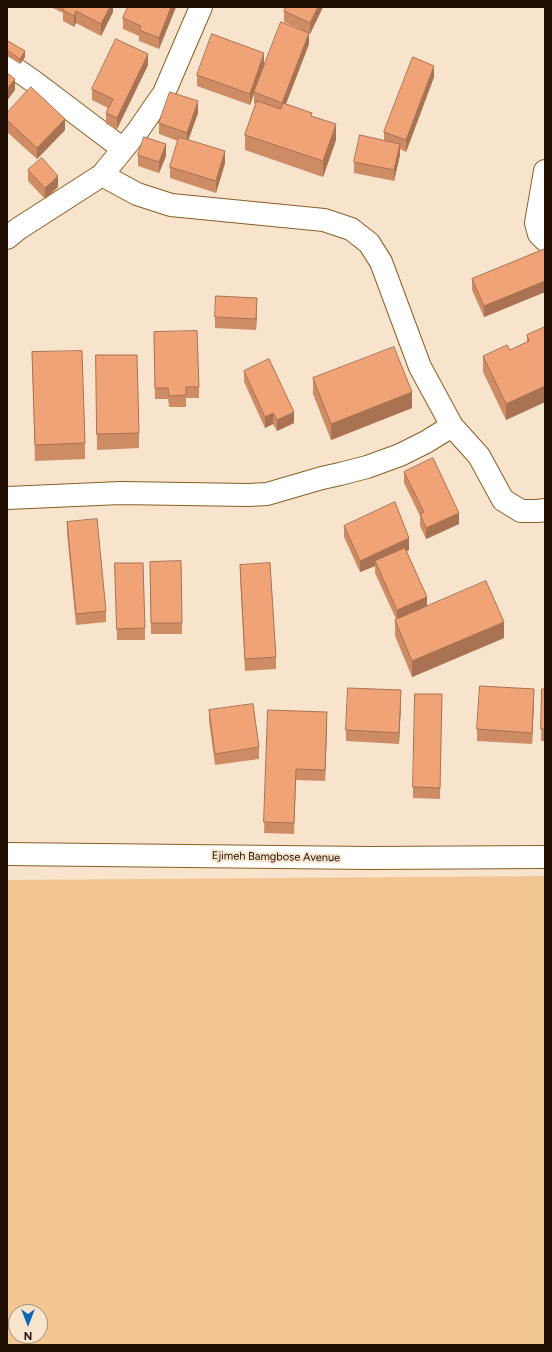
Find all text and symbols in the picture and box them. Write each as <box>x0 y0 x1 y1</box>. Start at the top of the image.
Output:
street label: Ejimeh Bamgbose Avenue <box>212 849 340 865</box>
north arrow <box>8 1304 48 1344</box>
text: N <box>24 1329 32 1342</box>

